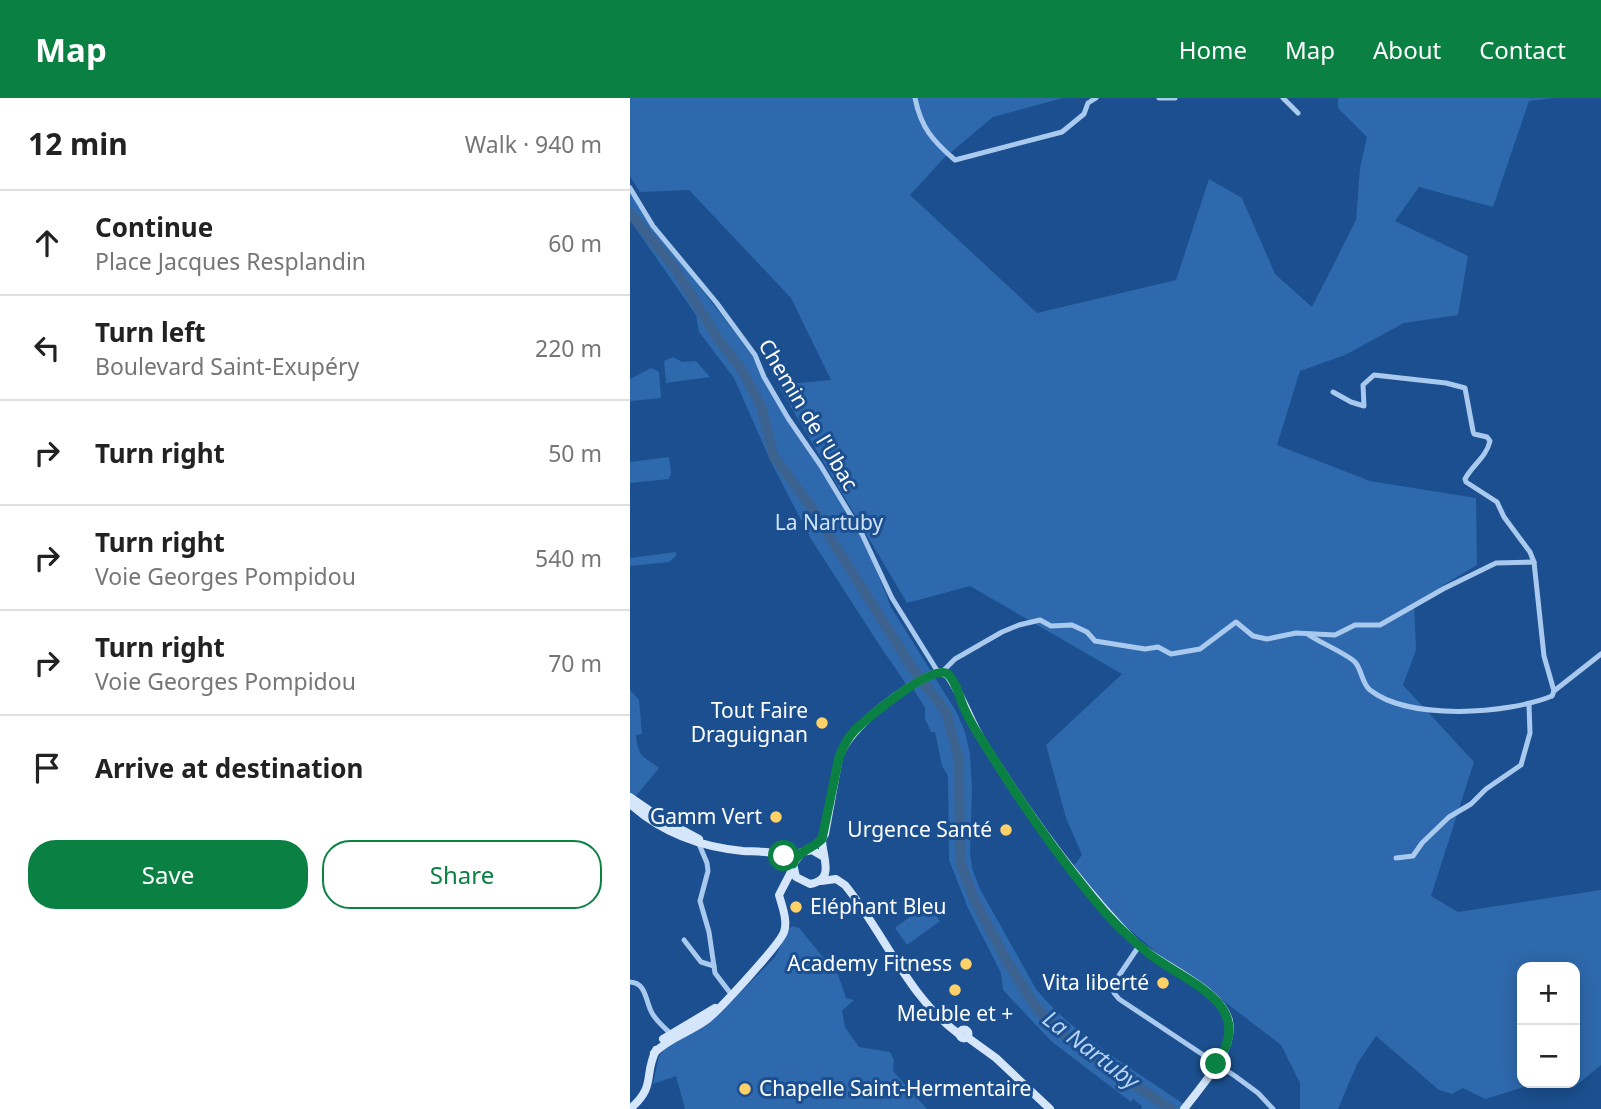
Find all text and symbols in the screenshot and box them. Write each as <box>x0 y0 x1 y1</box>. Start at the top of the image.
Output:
text: Map <box>35 27 107 72</box>
text: Home <box>1179 33 1247 66</box>
text: Map <box>1285 33 1335 66</box>
text: About <box>1373 33 1441 66</box>
text: Contact <box>1479 33 1566 66</box>
text: 12 min <box>28 123 128 164</box>
text: Walk · 940 m <box>465 128 602 160</box>
text: Continue <box>95 209 213 245</box>
icon: ahead <box>28 224 66 262</box>
text: 60 m <box>548 227 602 259</box>
text: Place Jacques Resplandin <box>95 245 366 277</box>
text: Turn left <box>95 314 206 350</box>
icon: left <box>28 329 66 367</box>
text: 220 m <box>535 332 602 364</box>
street label: Chemin de l'Ubac <box>753 334 865 495</box>
text: Boulevard Saint-Exupéry <box>95 350 359 382</box>
icon: right <box>28 434 66 472</box>
text: Turn right <box>95 435 225 471</box>
text: 50 m <box>548 437 602 469</box>
park label: La Nartuby <box>775 508 883 536</box>
text: Turn right <box>95 524 225 560</box>
icon: right <box>28 539 66 577</box>
text: 540 m <box>535 542 602 574</box>
text: Voie Georges Pompidou <box>95 560 356 592</box>
text: Turn right <box>95 629 225 665</box>
icon: right <box>28 644 66 682</box>
text: 70 m <box>548 647 602 679</box>
text: Voie Georges Pompidou <box>95 665 356 697</box>
place label: Tout Faire Draguignan <box>691 696 808 748</box>
marker: Tout Faire Draguignan <box>814 715 830 731</box>
icon: arrive <box>28 749 66 787</box>
text: Arrive at destination <box>95 750 364 786</box>
place label: Gamm Vert <box>650 802 762 830</box>
marker: Gamm Vert <box>768 809 784 825</box>
place label: Urgence Santé <box>847 815 992 843</box>
marker: Urgence Santé <box>998 822 1014 838</box>
button: Save <box>28 840 308 909</box>
button: Share <box>322 840 602 909</box>
route start <box>768 840 799 871</box>
place label: Eléphant Bleu <box>810 892 947 920</box>
marker: Eléphant Bleu <box>788 899 804 915</box>
place label: Academy Fitness <box>787 949 952 977</box>
marker: Academy Fitness <box>958 956 974 972</box>
map controls <box>1517 962 1580 1088</box>
button: + <box>1517 962 1580 1025</box>
place label: Vita liberté <box>1042 968 1149 996</box>
marker: Vita liberté <box>1155 975 1171 991</box>
marker: Meuble et + <box>947 982 963 998</box>
place label: Meuble et + <box>897 999 1013 1027</box>
water label: La Nartuby <box>1037 1002 1147 1097</box>
button: − <box>1517 1025 1580 1088</box>
route end <box>1200 1048 1231 1079</box>
place label: Chapelle Saint-Hermentaire <box>759 1074 1031 1102</box>
marker: Chapelle Saint-Hermentaire <box>737 1081 753 1097</box>

